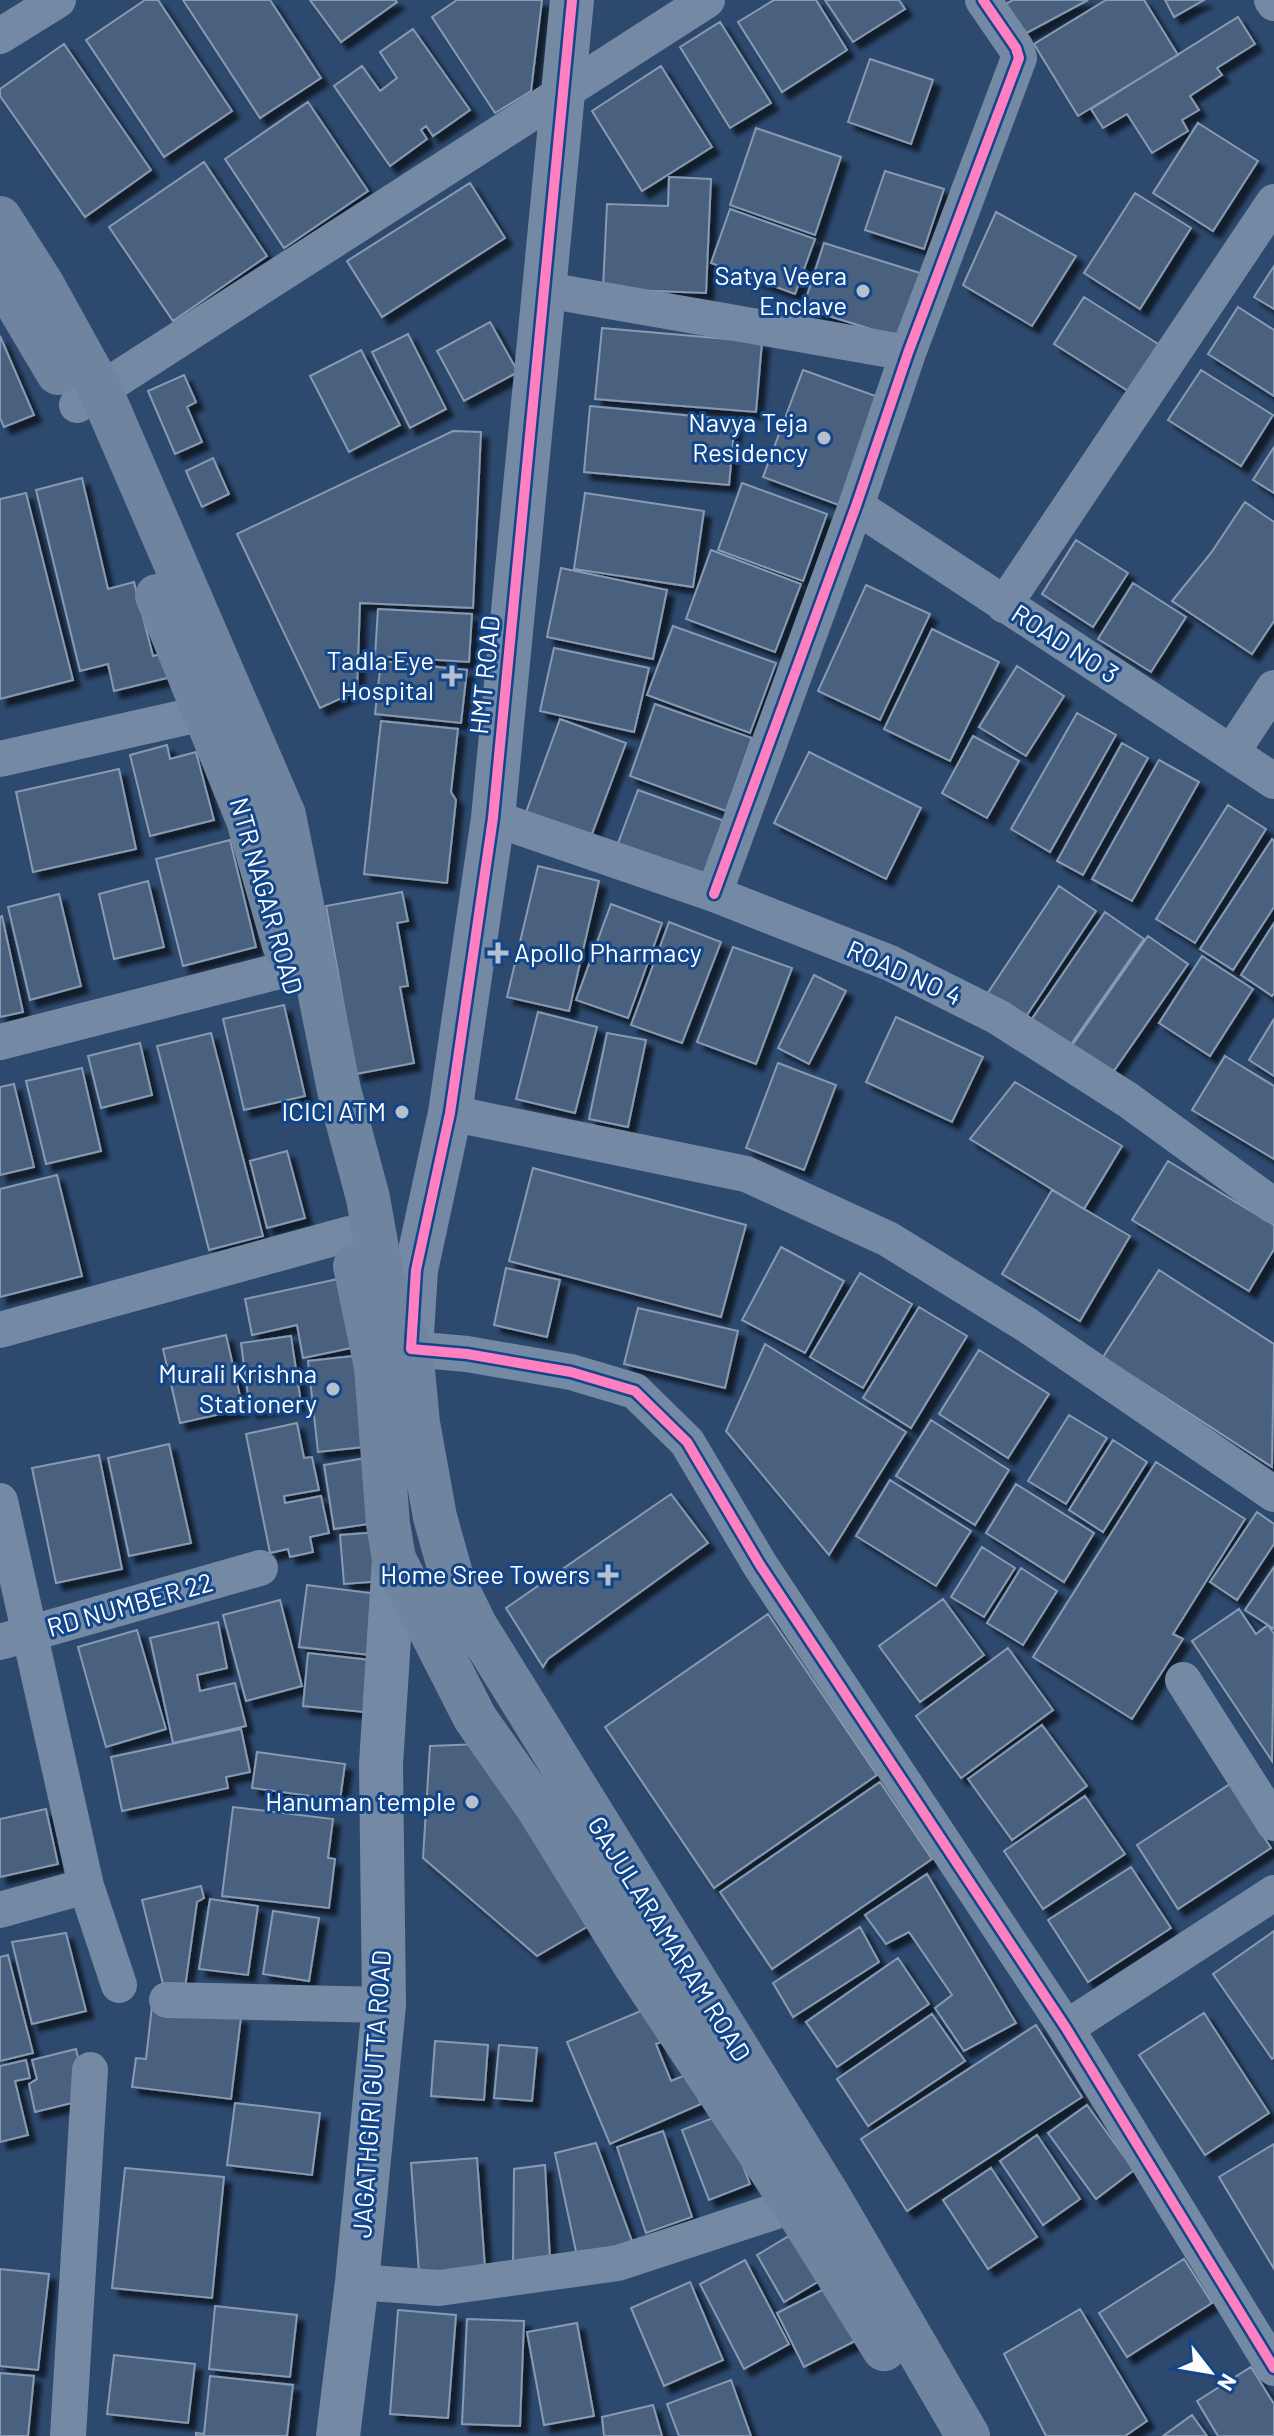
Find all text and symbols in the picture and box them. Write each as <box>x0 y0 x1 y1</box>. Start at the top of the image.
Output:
place label: Satya Veera Enclave <box>715 259 847 320</box>
marker: Satya Veera Enclave <box>854 282 872 300</box>
place label: Navya Teja Residency <box>688 406 808 467</box>
marker: Navya Teja Residency <box>815 429 833 447</box>
street label: ROAD NO 3 <box>1006 597 1125 689</box>
street label: HMT ROAD <box>462 614 505 736</box>
place label: Tadla Eye Hospital <box>327 644 434 705</box>
marker: Tadla Eye Hospital <box>441 665 463 687</box>
street label: NTR NAGAR ROAD <box>225 794 310 998</box>
street label: ROAD NO 4 <box>842 933 967 1011</box>
place label: Apollo Pharmacy <box>514 936 702 967</box>
marker: Apollo Pharmacy <box>489 944 507 962</box>
place label: ICICI ATM <box>282 1095 386 1126</box>
marker: ICICI ATM <box>393 1103 411 1121</box>
place label: Murali Krishna Stationery <box>158 1357 317 1418</box>
marker: Murali Krishna Stationery <box>324 1380 342 1398</box>
place label: Home Sree Towers <box>380 1558 590 1589</box>
marker: Home Sree Towers <box>597 1564 619 1586</box>
street label: RD NUMBER 22 <box>43 1565 216 1642</box>
place label: Hanuman temple <box>265 1785 456 1816</box>
marker: Hanuman temple <box>463 1793 481 1811</box>
street label: GAJULARAMARAM ROAD <box>582 1810 758 2066</box>
street label: JAGATHGIRI GUTTA ROAD <box>345 1949 396 2239</box>
north arrow <box>1170 2332 1250 2412</box>
text: N <box>1213 2370 1243 2396</box>

